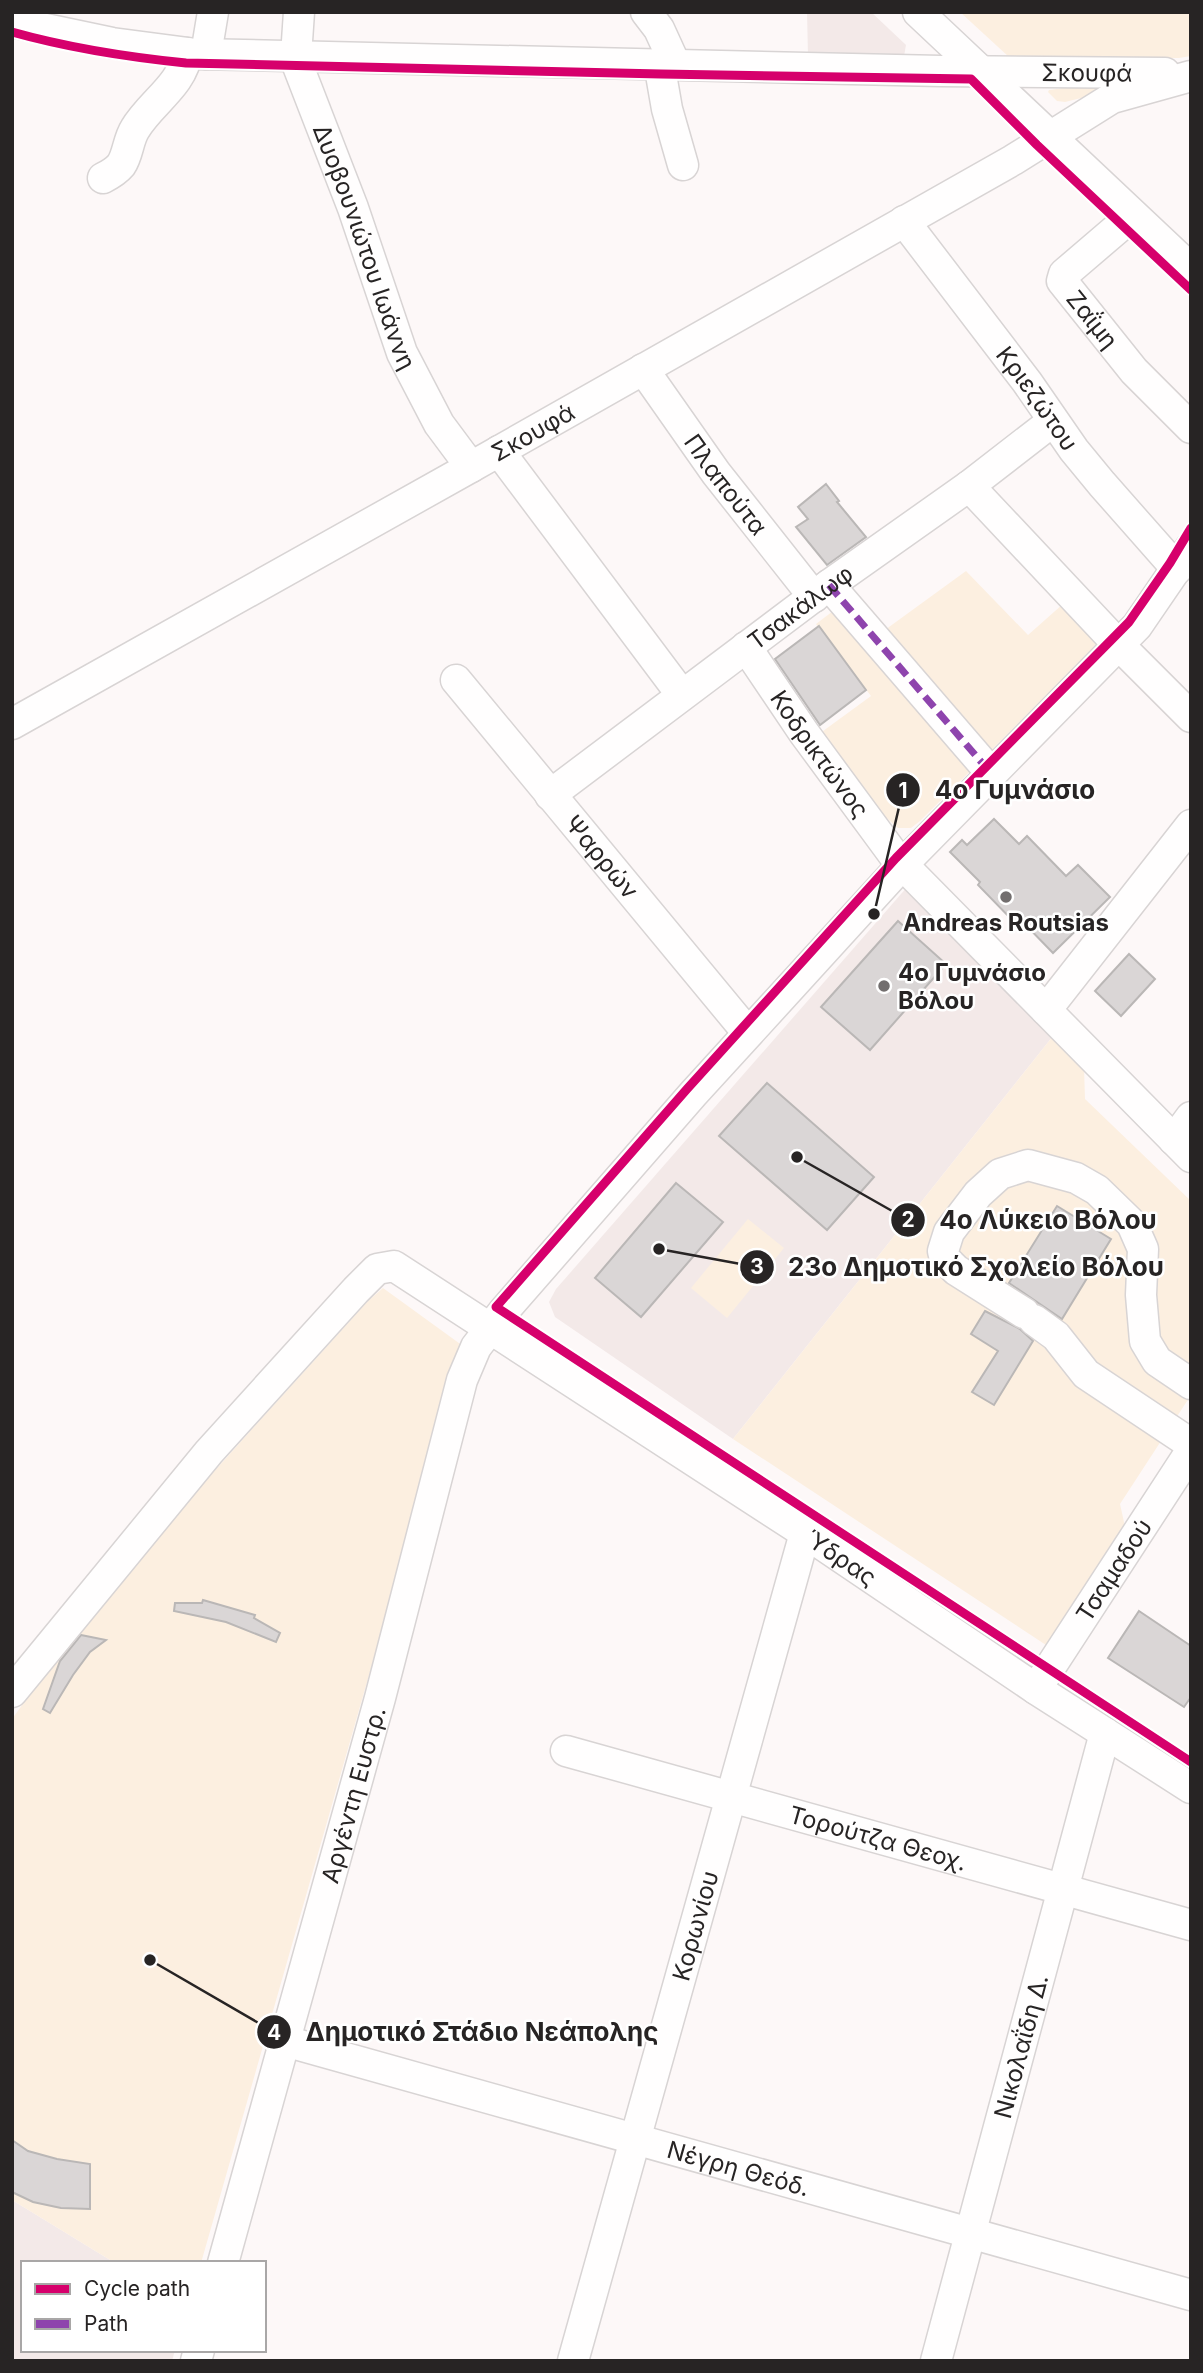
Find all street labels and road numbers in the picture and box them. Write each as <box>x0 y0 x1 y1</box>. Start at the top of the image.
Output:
street label: Σκουφά <box>1041 57 1133 87</box>
street label: Δυοβουνιώτου Ιωάννη <box>307 120 422 374</box>
street label: Ζαΐμη <box>1061 284 1124 354</box>
street label: Κριεζώτου <box>990 340 1084 456</box>
street label: Σκουφά <box>486 397 579 467</box>
street label: Πλαπούτα <box>679 428 773 540</box>
street label: Τσακάλωφ <box>742 558 858 656</box>
street label: Κοδρικτώνος <box>765 685 876 823</box>
street label: Ψαρρών <box>559 809 645 904</box>
street label: Τσαμαδού <box>1069 1513 1158 1627</box>
street label: Ύδρας <box>800 1523 882 1592</box>
street label: Αργέντη Ευστρ. <box>315 1703 391 1886</box>
street label: Τορούτζα Θεοχ. <box>786 1799 970 1876</box>
street label: Κορωνίου <box>666 1867 724 1984</box>
street label: Νικολαΐδη Δ. <box>987 1971 1054 2121</box>
street label: Νέγρη Θεόδ. <box>664 2134 813 2202</box>

